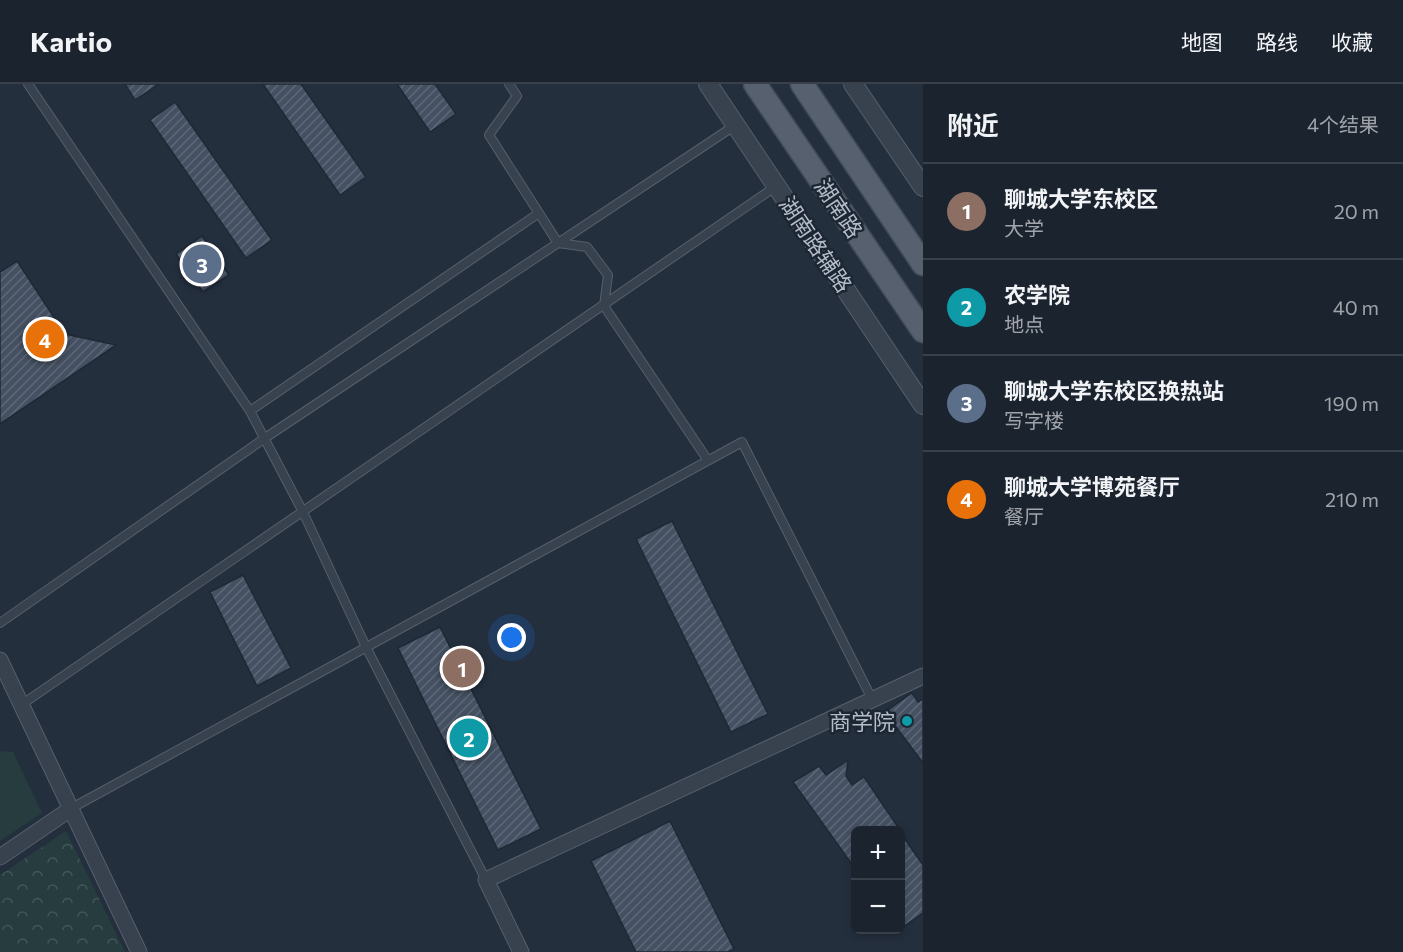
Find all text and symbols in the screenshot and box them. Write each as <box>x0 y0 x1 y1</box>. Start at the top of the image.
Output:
text: Kartio <box>30 24 112 58</box>
text: 地图 <box>1181 29 1223 54</box>
text: 路线 <box>1256 29 1298 54</box>
text: 收藏 <box>1331 29 1373 54</box>
text: 附近 <box>947 109 999 140</box>
text: 4个结果 <box>1307 112 1379 136</box>
street label: 湖南路 <box>809 173 869 243</box>
text: 聊城大学东校区 <box>1004 185 1158 212</box>
street label: 湖南路辅路 <box>774 191 858 297</box>
text: 1 <box>962 199 971 223</box>
text: 20 m <box>1334 199 1379 223</box>
text: 大学 <box>1004 216 1044 240</box>
pin: 3 <box>182 242 222 286</box>
text: 农学院 <box>1004 281 1070 308</box>
text: 2 <box>961 295 972 319</box>
text: 40 m <box>1333 295 1379 319</box>
text: 地点 <box>1004 312 1044 336</box>
pin: 4 <box>26 316 64 362</box>
text: 聊城大学东校区换热站 <box>1004 377 1224 404</box>
text: 3 <box>961 391 972 415</box>
text: 190 m <box>1324 391 1379 415</box>
text: 写字楼 <box>1004 408 1064 432</box>
text: 聊城大学博苑餐厅 <box>1004 473 1180 500</box>
text: 4 <box>960 487 973 511</box>
text: 210 m <box>1325 487 1379 511</box>
text: 餐厅 <box>1004 504 1044 528</box>
your location <box>497 623 526 652</box>
pin: 1 <box>442 646 482 690</box>
place label: 商学院 <box>829 708 895 735</box>
marker: 商学院 <box>900 714 914 728</box>
pin: 2 <box>450 716 488 760</box>
map controls <box>851 826 905 934</box>
button: + <box>851 826 905 880</box>
button: − <box>851 880 905 934</box>

